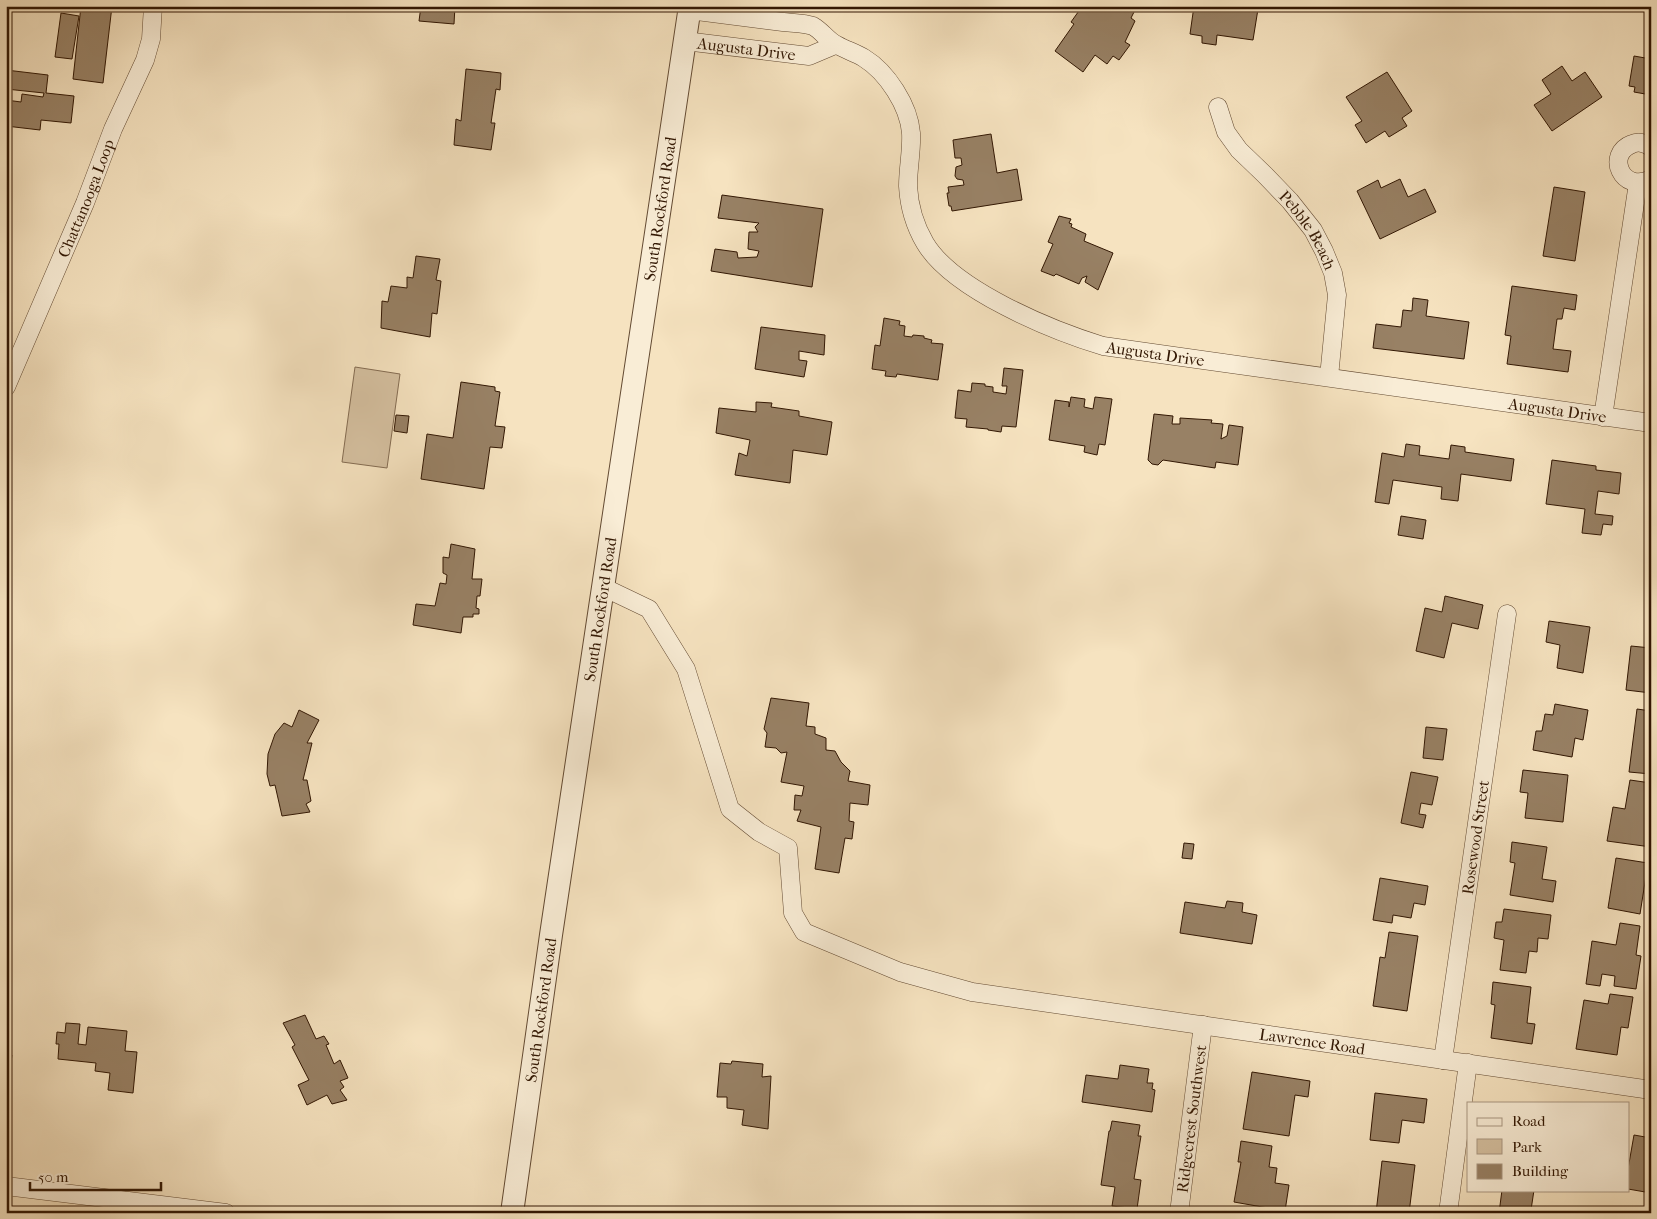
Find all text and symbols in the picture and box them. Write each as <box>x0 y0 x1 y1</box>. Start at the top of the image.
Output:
street label: Augusta Drive <box>695 33 797 64</box>
street label: South Rockford Road <box>639 135 680 282</box>
street label: Chattanooga Loop <box>53 136 118 260</box>
street label: Pebble Beach <box>1275 186 1340 272</box>
street label: Augusta Drive <box>1104 337 1206 370</box>
street label: Augusta Drive <box>1506 393 1608 426</box>
street label: South Rockford Road <box>580 536 620 683</box>
street label: Rosewood Street <box>1457 779 1493 896</box>
street label: South Rockford Road <box>521 936 560 1083</box>
street label: Lawrence Road <box>1258 1024 1367 1058</box>
street label: Ridgecrest Southwest <box>1172 1043 1210 1194</box>
legend <box>1467 1102 1630 1192</box>
text: Road <box>1512 1112 1546 1130</box>
text: Park <box>1512 1138 1542 1156</box>
scale bar <box>30 1159 161 1191</box>
text: Building <box>1512 1162 1569 1180</box>
text: 50 m <box>38 1168 69 1186</box>

